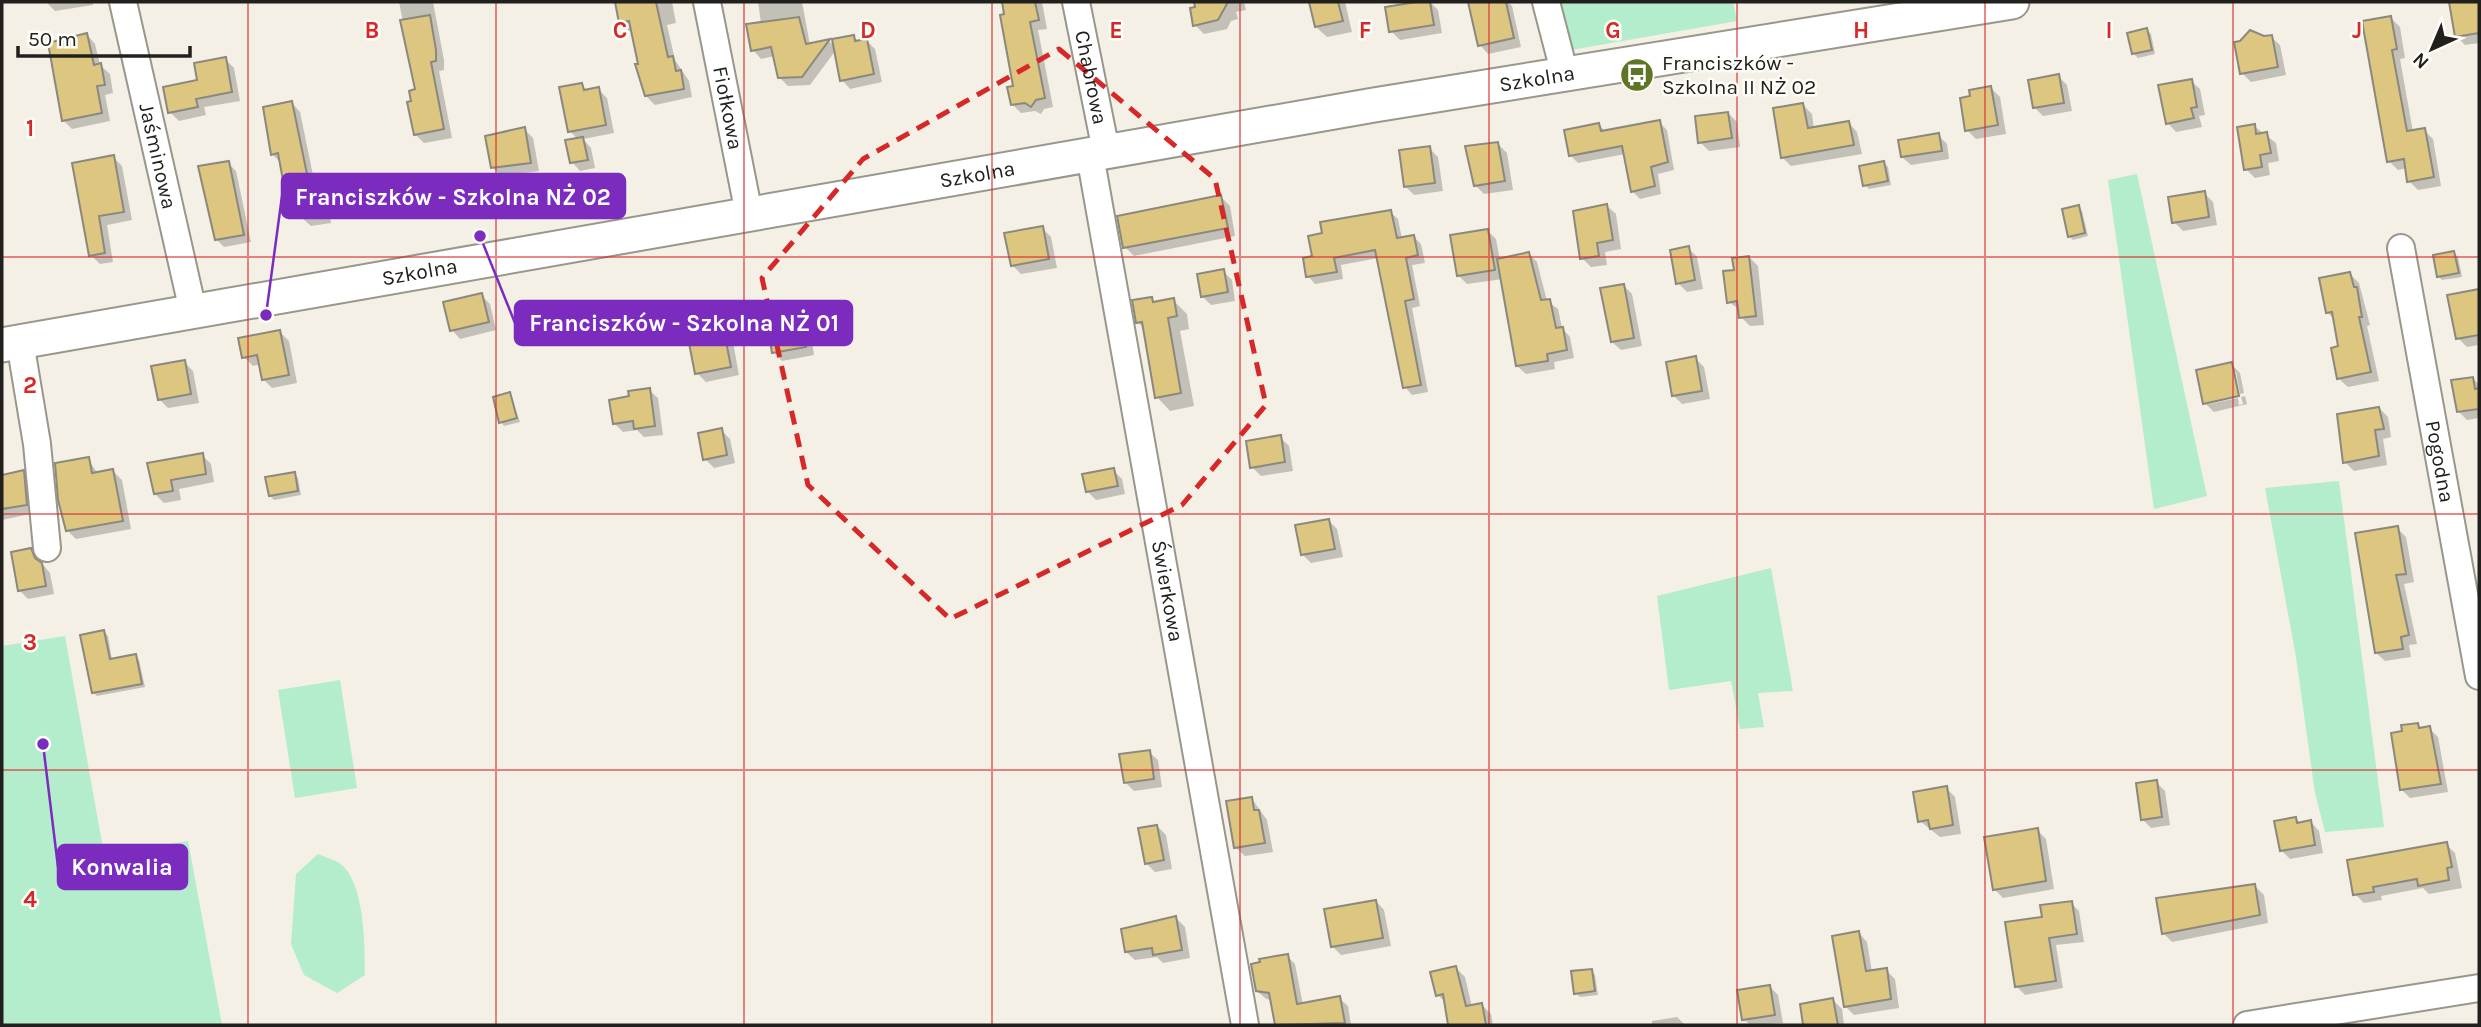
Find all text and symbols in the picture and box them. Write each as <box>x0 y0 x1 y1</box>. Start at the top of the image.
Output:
scale bar <box>18 14 189 58</box>
north arrow <box>2397 14 2467 84</box>
text: B <box>365 17 379 44</box>
text: C <box>613 17 627 44</box>
text: D <box>860 17 876 44</box>
text: E <box>1109 17 1123 44</box>
text: F <box>1359 17 1371 44</box>
text: G <box>1605 17 1621 44</box>
text: H <box>1853 17 1869 44</box>
text: I <box>2105 17 2113 44</box>
text: J <box>2352 17 2362 44</box>
text: 50 m <box>28 27 77 51</box>
street label: Chabrowa <box>1070 28 1112 127</box>
text: N <box>2408 48 2433 73</box>
place label: Franciszków - Szkolna II NŻ 02 <box>1662 51 1816 99</box>
bus stop icon: Franciszków - Szkolna II NŻ 02 <box>1618 56 1656 94</box>
street label: Szkolna <box>1498 61 1577 97</box>
street label: Fiołkowa <box>708 64 748 152</box>
street label: Jaśminowa <box>134 101 182 211</box>
text: 1 <box>26 115 34 142</box>
street label: Szkolna <box>938 156 1017 193</box>
callout: Franciszków - Szkolna NŻ 02 <box>282 174 625 218</box>
text: Franciszków - Szkolna NŻ 02 <box>295 183 611 211</box>
street label: Szkolna <box>380 254 459 290</box>
callout: Franciszków - Szkolna NŻ 01 <box>515 301 852 345</box>
text: Franciszków - Szkolna NŻ 01 <box>529 309 839 337</box>
text: 2 <box>23 372 37 399</box>
street label: Pogodna <box>2421 418 2459 505</box>
street label: Świerkowa <box>1147 538 1189 644</box>
text: 3 <box>23 629 37 656</box>
callout: Konwalia <box>58 845 187 889</box>
text: Konwalia <box>71 854 173 881</box>
text: 4 <box>23 886 37 913</box>

